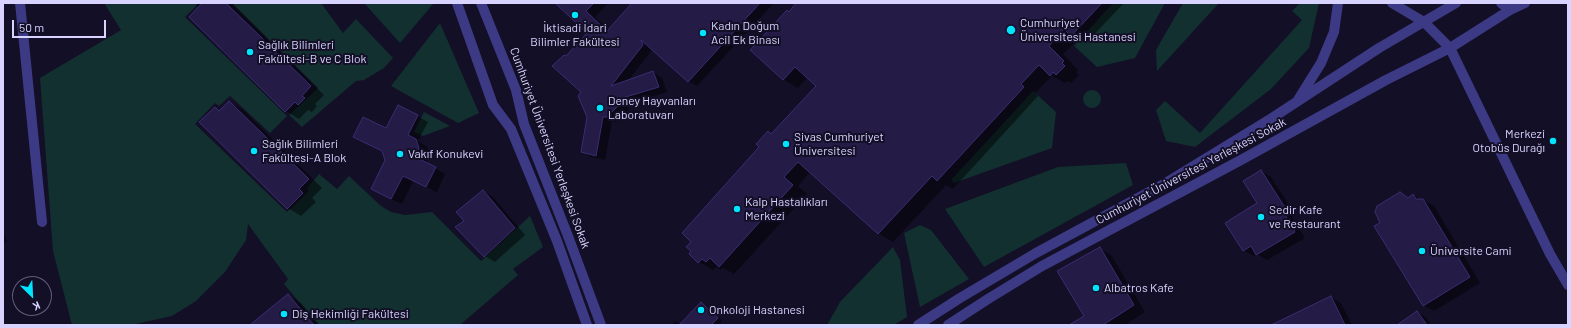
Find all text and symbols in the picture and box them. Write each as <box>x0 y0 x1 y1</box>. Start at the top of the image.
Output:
marker: İktisadi İdari Bilimler Fakültesi <box>570 10 580 20</box>
scale bar <box>14 12 108 38</box>
place label: Cumhuriyet Üniversitesi Hastanesi <box>1020 16 1136 44</box>
place label: Kadın Doğum Acil Ek Binası <box>711 19 780 47</box>
text: 50 m <box>19 20 44 34</box>
place label: İktisadi İdari Bilimler Fakültesi <box>530 21 620 49</box>
marker: Cumhuriyet Üniversitesi Hastanesi <box>1005 24 1017 36</box>
marker: Kadın Doğum Acil Ek Binası <box>698 28 708 38</box>
place label: Sağlık Bilimleri Fakültesi-B ve C Blok <box>258 38 367 66</box>
street label: Cumhuriyet Üniversitesi Yerleşkesi Sokak <box>507 45 593 251</box>
marker: Sağlık Bilimleri Fakültesi-B ve C Blok <box>245 47 255 57</box>
place label: Deney Hayvanları Laboratuvarı <box>608 94 696 122</box>
marker: Deney Hayvanları Laboratuvarı <box>595 103 605 113</box>
street label: Cumhuriyet Üniversitesi Yerleşkesi Sokak <box>1094 115 1288 227</box>
place label: Merkezi Otobüs Durağı <box>1472 127 1545 155</box>
place label: Sivas Cumhuriyet Üniversitesi <box>794 130 884 158</box>
marker: Merkezi Otobüs Durağı <box>1548 136 1558 146</box>
place label: Sağlık Bilimleri Fakültesi-A Blok <box>262 137 346 165</box>
marker: Sivas Cumhuriyet Üniversitesi <box>781 139 791 149</box>
marker: Sağlık Bilimleri Fakültesi-A Blok <box>249 146 259 156</box>
place label: Vakıf Konukevi <box>408 147 483 161</box>
marker: Vakıf Konukevi <box>395 149 405 159</box>
place label: Kalp Hastalıkları Merkezi <box>745 195 828 223</box>
place label: Sedir Kafe ve Restaurant <box>1269 203 1341 231</box>
marker: Kalp Hastalıkları Merkezi <box>732 204 742 214</box>
marker: Sedir Kafe ve Restaurant <box>1256 212 1266 222</box>
place label: Üniversite Cami <box>1430 244 1512 258</box>
marker: Üniversite Cami <box>1417 246 1427 256</box>
north arrow <box>12 276 52 316</box>
place label: Albatros Kafe <box>1104 281 1174 295</box>
marker: Albatros Kafe <box>1091 283 1101 293</box>
text: K <box>31 299 42 314</box>
place label: Onkoloji Hastanesi <box>709 303 805 317</box>
marker: Onkoloji Hastanesi <box>696 305 706 315</box>
place label: Diş Hekimliği Fakültesi <box>292 307 409 321</box>
marker: Diş Hekimliği Fakültesi <box>279 309 289 319</box>

